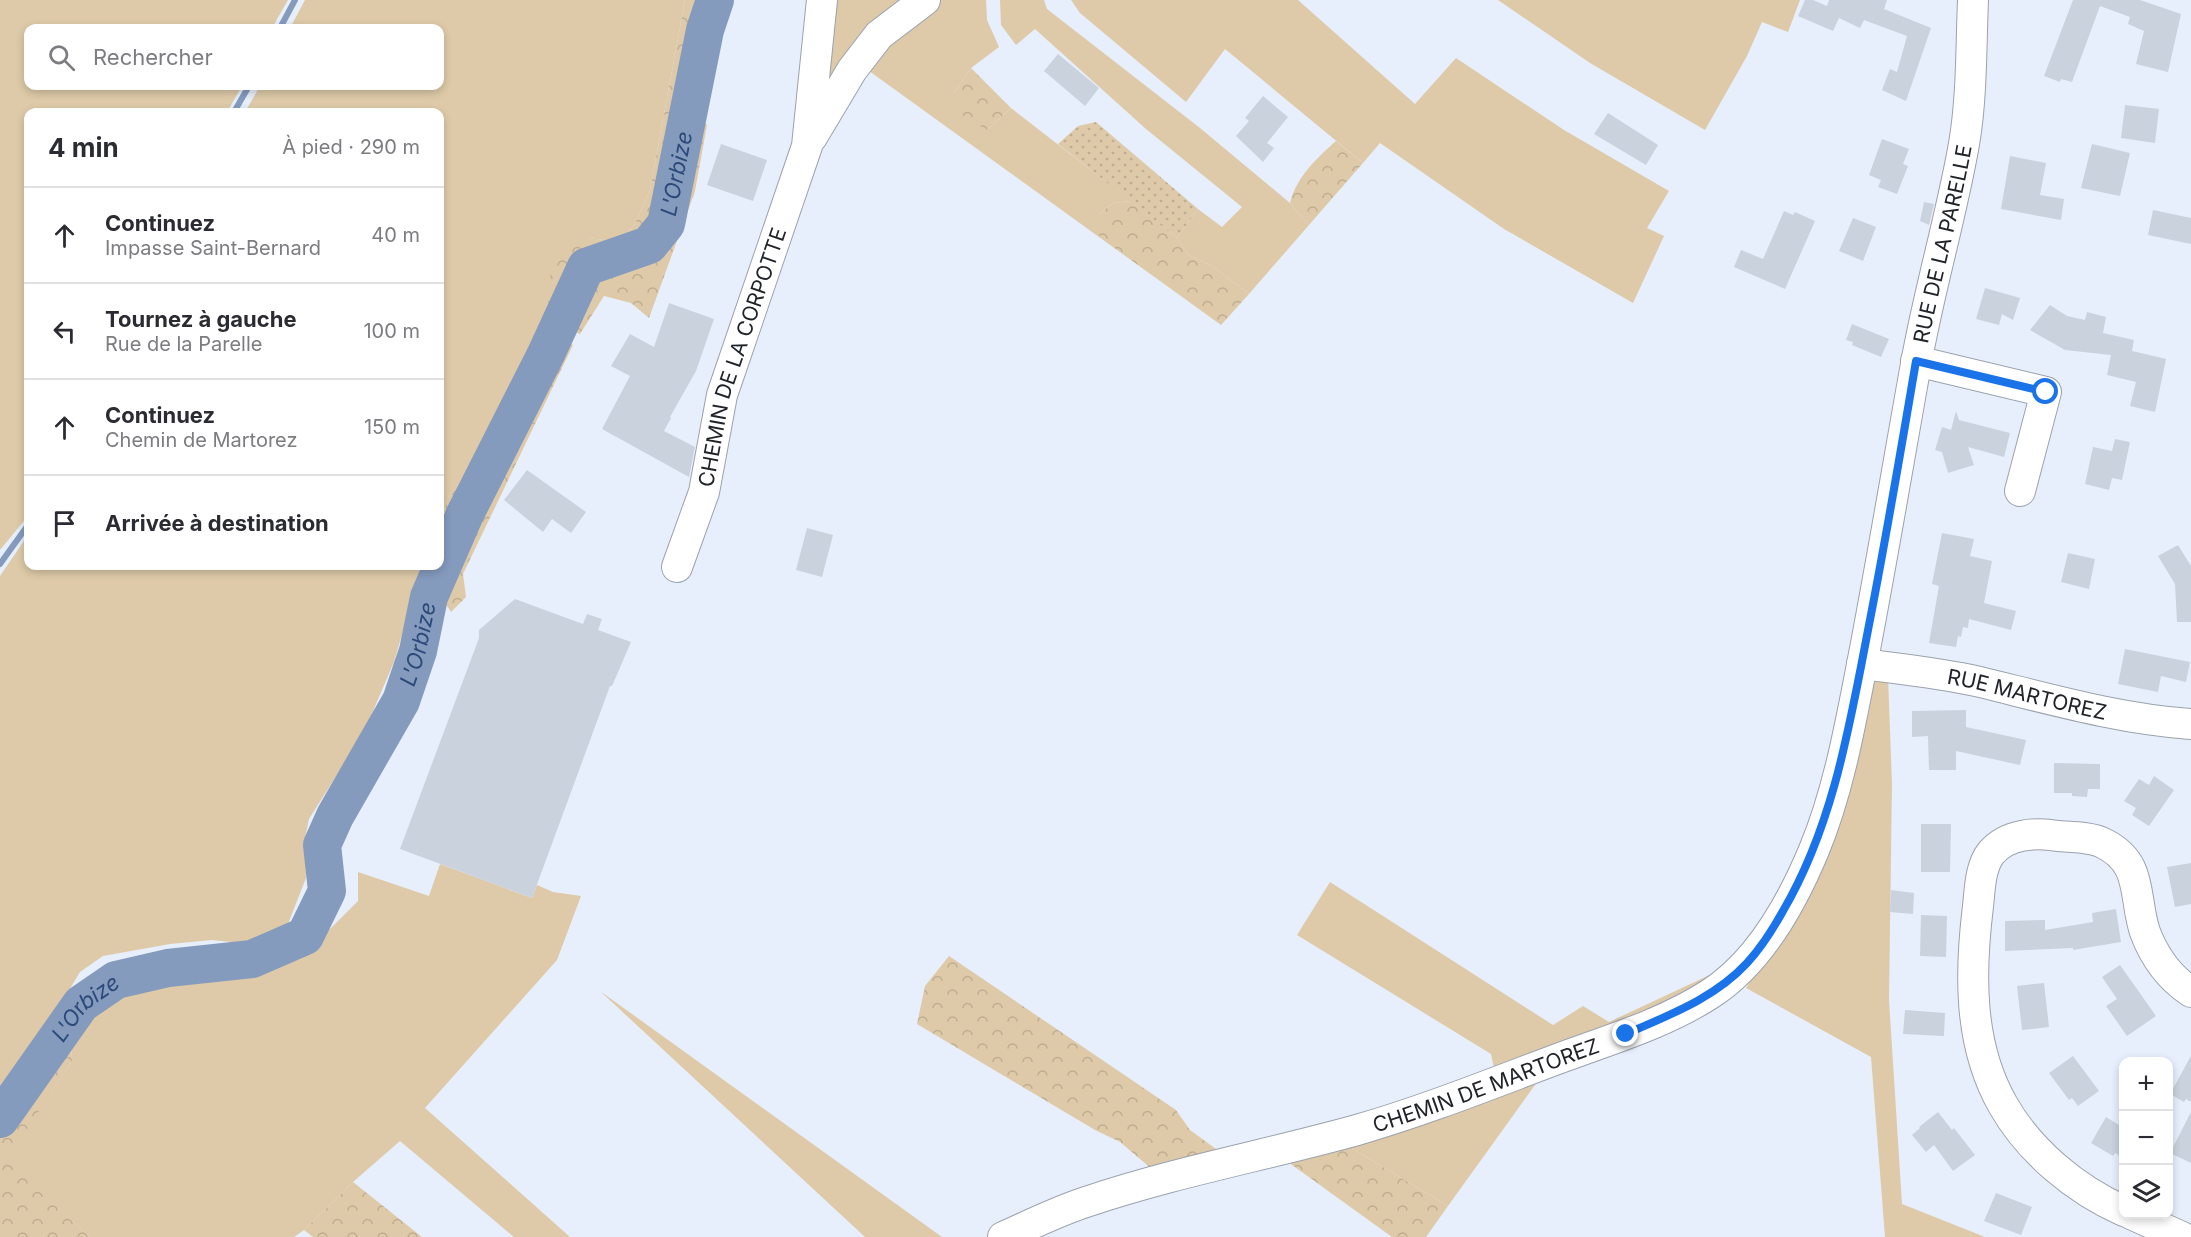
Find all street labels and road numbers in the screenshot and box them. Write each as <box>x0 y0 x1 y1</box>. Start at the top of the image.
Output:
street label: RUE DE LA PARELLE <box>1908 143 1976 345</box>
street label: CHEMIN DE LA CORPOTTE <box>693 224 791 489</box>
street label: RUE MARTOREZ <box>1945 663 2109 724</box>
street label: CHEMIN DE MARTOREZ <box>1369 1033 1602 1137</box>

